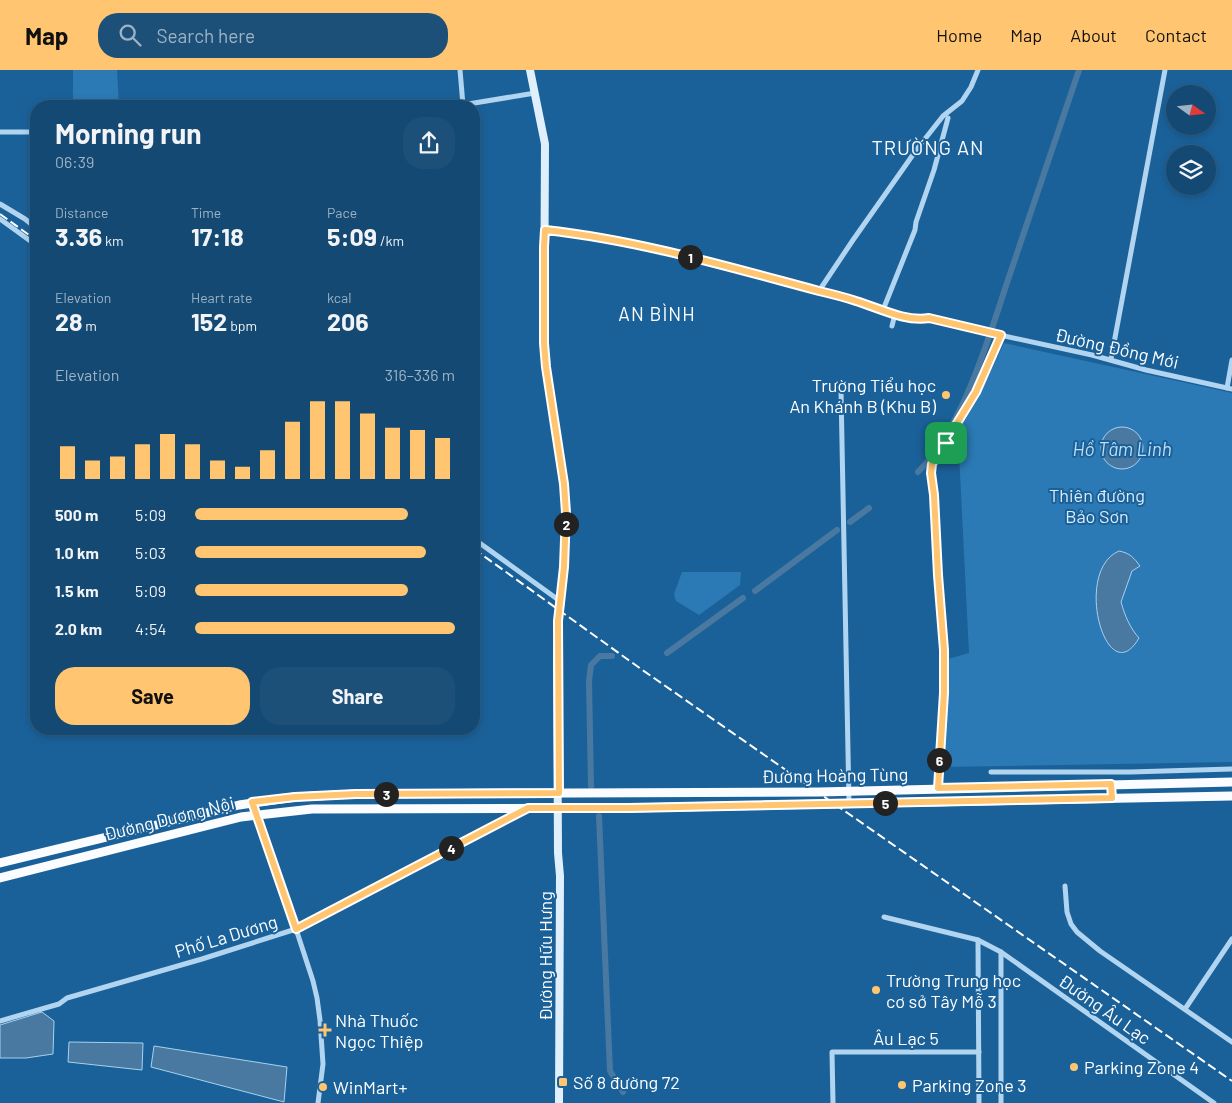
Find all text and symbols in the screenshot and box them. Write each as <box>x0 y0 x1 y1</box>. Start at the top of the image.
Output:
search box <box>98 13 448 58</box>
text: Map <box>25 21 68 50</box>
icon: search <box>116 21 144 49</box>
text: Search here <box>156 24 255 47</box>
text: Home <box>936 24 982 46</box>
text: Map <box>1010 24 1042 46</box>
text: About <box>1070 24 1117 46</box>
text: Contact <box>1145 24 1207 46</box>
north arrow <box>1166 85 1216 135</box>
map controls <box>1166 85 1216 195</box>
text: Morning run <box>55 116 202 150</box>
button: share <box>403 117 455 169</box>
district label: TRƯỜNG AN <box>871 135 985 159</box>
button: layers <box>1166 145 1216 195</box>
text: 06:39 <box>55 152 94 171</box>
text: Distance <box>55 204 108 221</box>
text: Time <box>191 204 221 221</box>
text: Pace <box>327 204 357 221</box>
text: 3.36 <box>55 221 102 251</box>
text: 17:18 <box>191 221 244 251</box>
text: 5:09 <box>327 221 377 251</box>
text: km <box>102 232 124 249</box>
text: /km <box>377 232 404 249</box>
pin: 1 <box>678 244 702 270</box>
text: 1 <box>688 249 693 266</box>
text: Elevation <box>55 289 111 306</box>
text: Heart rate <box>191 289 252 306</box>
text: kcal <box>327 289 351 306</box>
district label: AN BÌNH <box>618 302 696 325</box>
text: 28 <box>55 306 83 336</box>
text: 152 <box>191 306 227 336</box>
text: 206 <box>327 306 369 336</box>
text: m <box>83 317 97 334</box>
text: bpm <box>227 317 257 334</box>
street label: Đường Đồng Mới <box>1053 323 1181 373</box>
text: Elevation <box>55 365 119 384</box>
text: 316–336 m <box>385 365 455 384</box>
place label: Trường Tiểu học An Khánh B (Khu B) <box>789 374 936 417</box>
marker: Trường Tiểu học An Khánh B (Khu B) <box>940 389 952 401</box>
pin <box>925 422 967 464</box>
icon: arrive <box>932 429 960 457</box>
water label: Hồ Tâm Linh <box>1072 437 1172 460</box>
park label: Thiên đường Bảo Sơn <box>1049 484 1145 527</box>
text: 500 m <box>55 505 98 524</box>
text: 5:09 <box>135 505 166 524</box>
pin: 2 <box>554 512 578 536</box>
text: 2 <box>563 516 570 533</box>
text: 1.0 km <box>55 543 99 562</box>
text: 5:03 <box>135 543 166 562</box>
text: 1.5 km <box>55 581 99 600</box>
text: 5:09 <box>135 581 166 600</box>
text: 2.0 km <box>55 619 102 638</box>
text: 4:54 <box>135 619 166 638</box>
button: Save <box>55 667 250 725</box>
button: Share <box>260 667 455 725</box>
pin: 6 <box>926 748 952 772</box>
text: 6 <box>936 752 943 769</box>
street label: Đường Hoàng Tùng <box>762 763 908 787</box>
pin: 3 <box>374 782 398 806</box>
text: 3 <box>383 786 390 803</box>
pin: 5 <box>872 790 898 816</box>
street label: Đường Dương Nội <box>101 791 237 845</box>
text: 5 <box>882 795 889 812</box>
pin: 4 <box>438 836 464 860</box>
text: 4 <box>447 840 456 857</box>
street label: Đường Hữu Hưng <box>534 891 556 1021</box>
street label: Phố La Dương <box>172 910 280 962</box>
place label: Trường Trung học cơ sở Tây Mỗ 3 <box>886 969 1021 1012</box>
street label: Đường Âu Lạc <box>1055 969 1155 1049</box>
marker: Trường Trung học cơ sở Tây Mỗ 3 <box>870 984 882 996</box>
place label: Nhà Thuốc Ngọc Thiệp <box>335 1009 423 1052</box>
marker: Nhà Thuốc Ngọc Thiệp <box>319 1024 331 1036</box>
street label: Âu Lạc 5 <box>873 1027 939 1049</box>
place label: Parking Zone 4 <box>1084 1056 1199 1078</box>
marker: Parking Zone 4 <box>1068 1061 1080 1073</box>
place label: Số 8 đường 72 <box>573 1071 680 1093</box>
place label: Parking Zone 3 <box>912 1074 1027 1096</box>
place label: WinMart+ <box>333 1076 408 1098</box>
marker: Số 8 đường 72 <box>557 1076 569 1088</box>
marker: Parking Zone 3 <box>896 1079 908 1091</box>
marker: WinMart+ <box>317 1081 329 1093</box>

